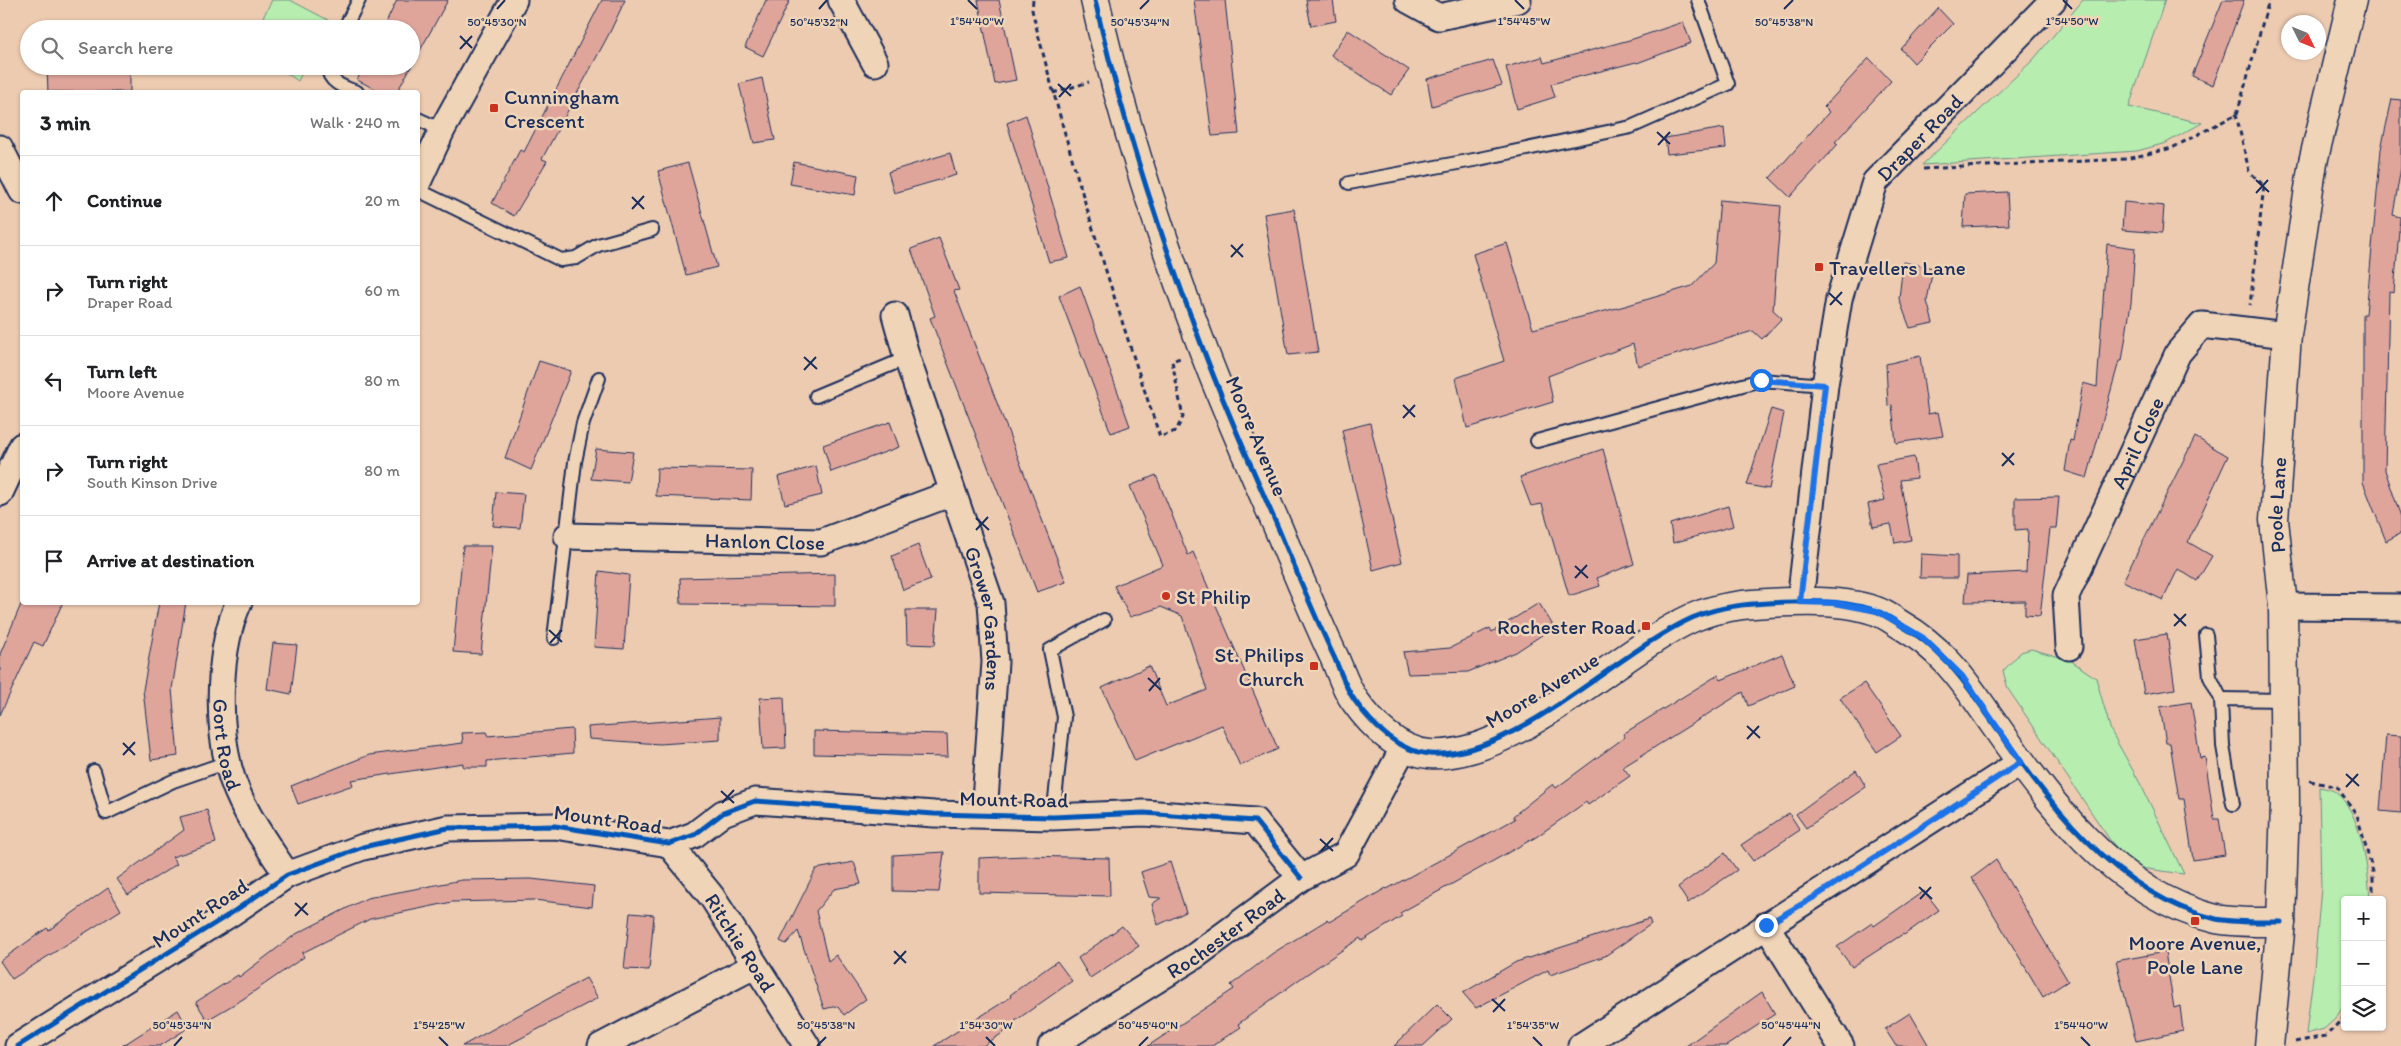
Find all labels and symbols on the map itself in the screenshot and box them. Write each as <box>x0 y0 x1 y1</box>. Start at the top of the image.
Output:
text: 1°54'40"W <box>950 14 1004 28</box>
text: 1°54'45"W <box>1497 14 1551 28</box>
text: 1°54'50"W <box>2045 14 2099 28</box>
text: 50°45'30"N <box>467 15 527 29</box>
text: 50°45'32"N <box>790 15 848 29</box>
text: 50°45'34"N <box>1110 15 1170 29</box>
text: 50°45'38"N <box>1755 15 1813 29</box>
north arrow <box>2281 15 2326 60</box>
place label: Cunningham Crescent <box>504 84 620 133</box>
street label: Draper Road <box>1871 88 1968 186</box>
marker: Cunningham Crescent <box>488 102 500 114</box>
place label: Travellers Lane <box>1829 255 1966 280</box>
marker: Travellers Lane <box>1813 261 1825 273</box>
route start <box>1750 369 1773 392</box>
street label: Moore Avenue <box>1221 372 1293 500</box>
street label: April Close <box>2105 393 2169 492</box>
street label: Poole Lane <box>2261 456 2291 554</box>
street label: Hanlon Close <box>705 527 825 555</box>
street label: Grower Gardens <box>960 543 1008 692</box>
place label: St Philip <box>1176 584 1251 609</box>
marker: St Philip <box>1160 590 1172 602</box>
place label: Rochester Road <box>1497 614 1637 639</box>
marker: Rochester Road <box>1640 620 1652 632</box>
place label: St. Philips Church <box>1215 642 1305 691</box>
street label: Moore Avenue <box>1481 646 1603 734</box>
marker: St. Philips Church <box>1308 660 1320 672</box>
street label: Gort Road <box>209 698 248 794</box>
street label: Mount Road <box>959 786 1069 812</box>
street label: Mount Road <box>552 799 664 839</box>
street label: Mount Road <box>147 872 253 953</box>
street label: Rochester Road <box>1162 882 1290 983</box>
street label: Ritchie Road <box>700 888 782 997</box>
route end <box>1755 914 1778 937</box>
marker: Moore Avenue, Poole Lane <box>2189 915 2201 927</box>
place label: Moore Avenue, Poole Lane <box>2129 930 2261 979</box>
text: 50°45'34"N <box>152 1018 212 1032</box>
text: 1°54'25"W <box>413 1018 465 1032</box>
text: 50°45'38"N <box>797 1018 855 1032</box>
text: 1°54'30"W <box>959 1018 1013 1032</box>
text: 50°45'40"N <box>1118 1018 1178 1032</box>
text: 1°54'35"W <box>1507 1018 1559 1032</box>
text: 50°45'44"N <box>1761 1018 1821 1032</box>
text: 1°54'40"W <box>2054 1018 2108 1032</box>

